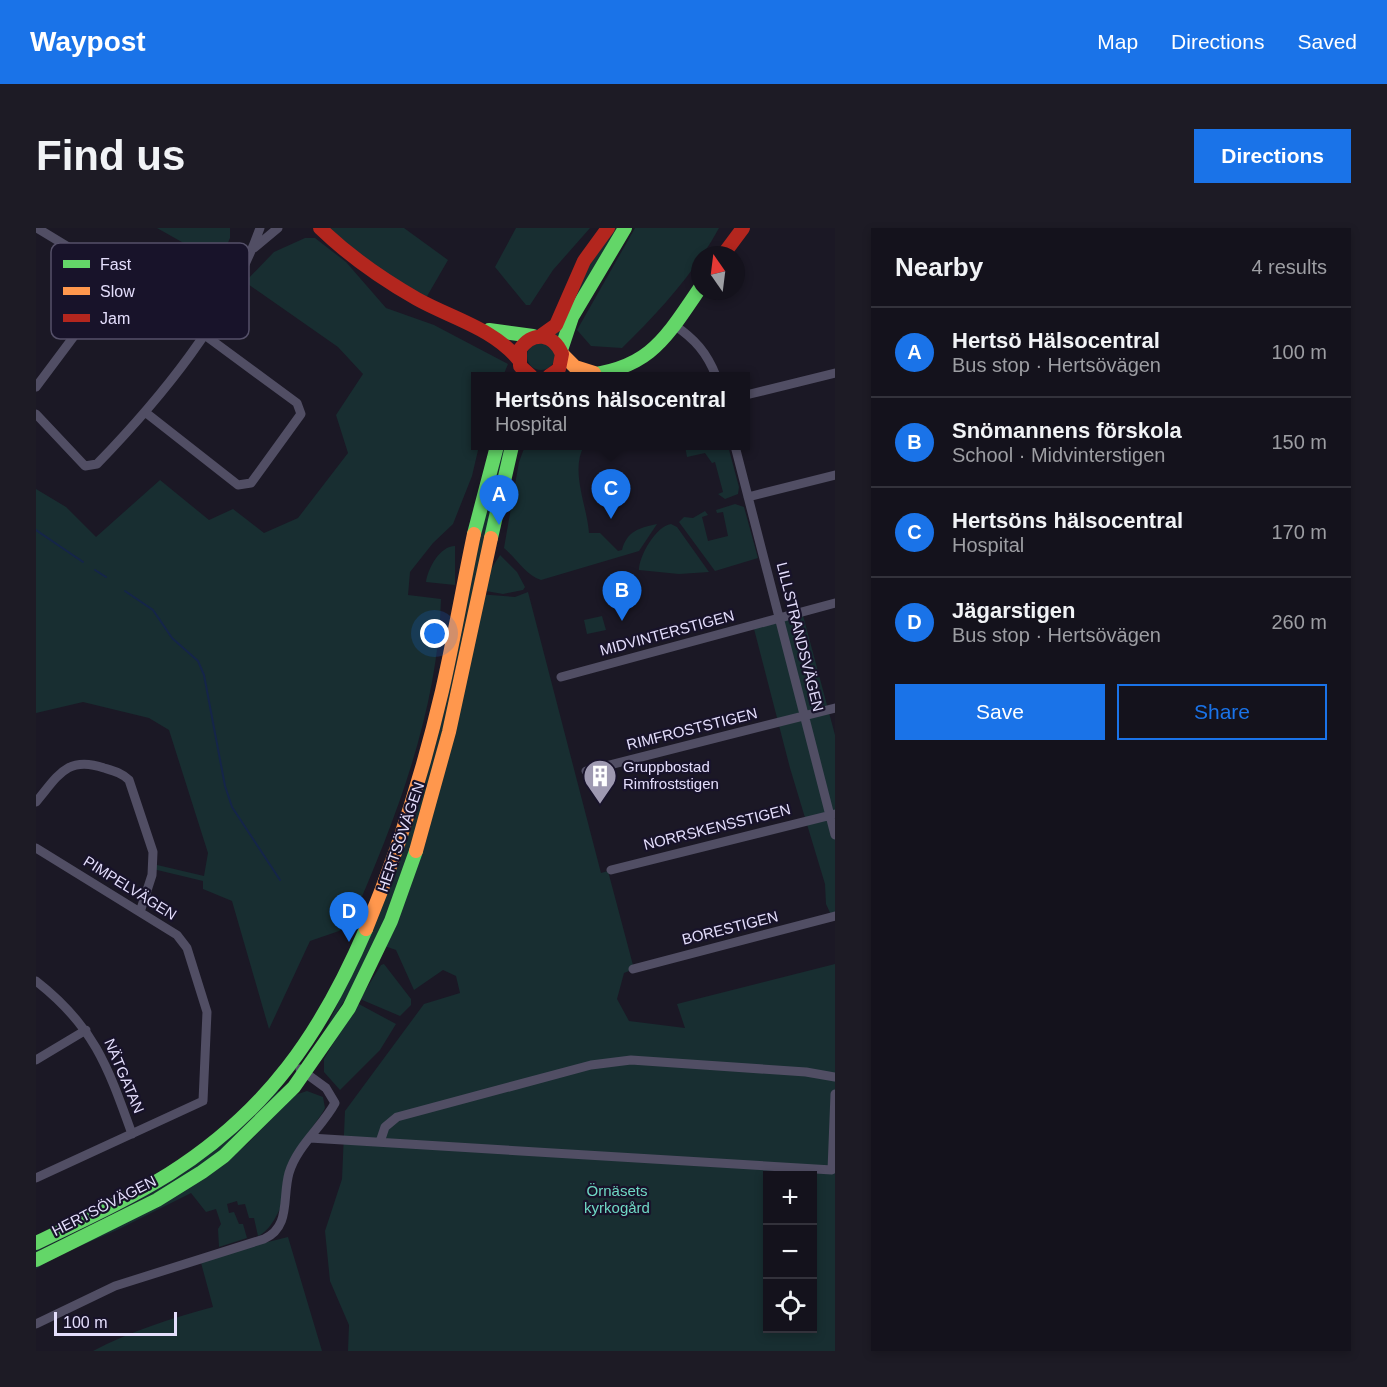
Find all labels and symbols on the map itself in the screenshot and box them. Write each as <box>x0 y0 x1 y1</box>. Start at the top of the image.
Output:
legend <box>51 243 249 339</box>
north arrow <box>691 246 745 300</box>
text: Fast <box>100 256 132 273</box>
text: Slow <box>100 283 135 300</box>
text: Jam <box>100 310 130 327</box>
pin: C <box>592 470 630 519</box>
pin: A <box>480 476 518 525</box>
street label: LILLSTRANDSVÄGEN <box>774 560 827 713</box>
pin: B <box>602 572 642 621</box>
street label: MIDVINTERSTIGEN <box>598 606 736 659</box>
your location <box>420 619 449 648</box>
street label: RIMFROSTSTIGEN <box>625 704 759 753</box>
building icon: Gruppbostad Rimfroststigen <box>582 758 618 805</box>
place label: Gruppbostad Rimfroststigen <box>623 758 719 792</box>
street label: HERTSÖVÄGEN <box>374 780 427 894</box>
street label: NORRSKENSSTIGEN <box>642 800 792 853</box>
street label: PIMPELVÄGEN <box>81 852 180 923</box>
pin: D <box>330 892 368 942</box>
street label: BORESTIGEN <box>680 907 780 948</box>
street label: NÄTGATAN <box>101 1036 148 1116</box>
street label: HERTSÖVÄGEN <box>49 1172 159 1239</box>
park label: Örnäsets kyrkogård <box>584 1182 650 1216</box>
scale bar <box>54 1309 177 1336</box>

